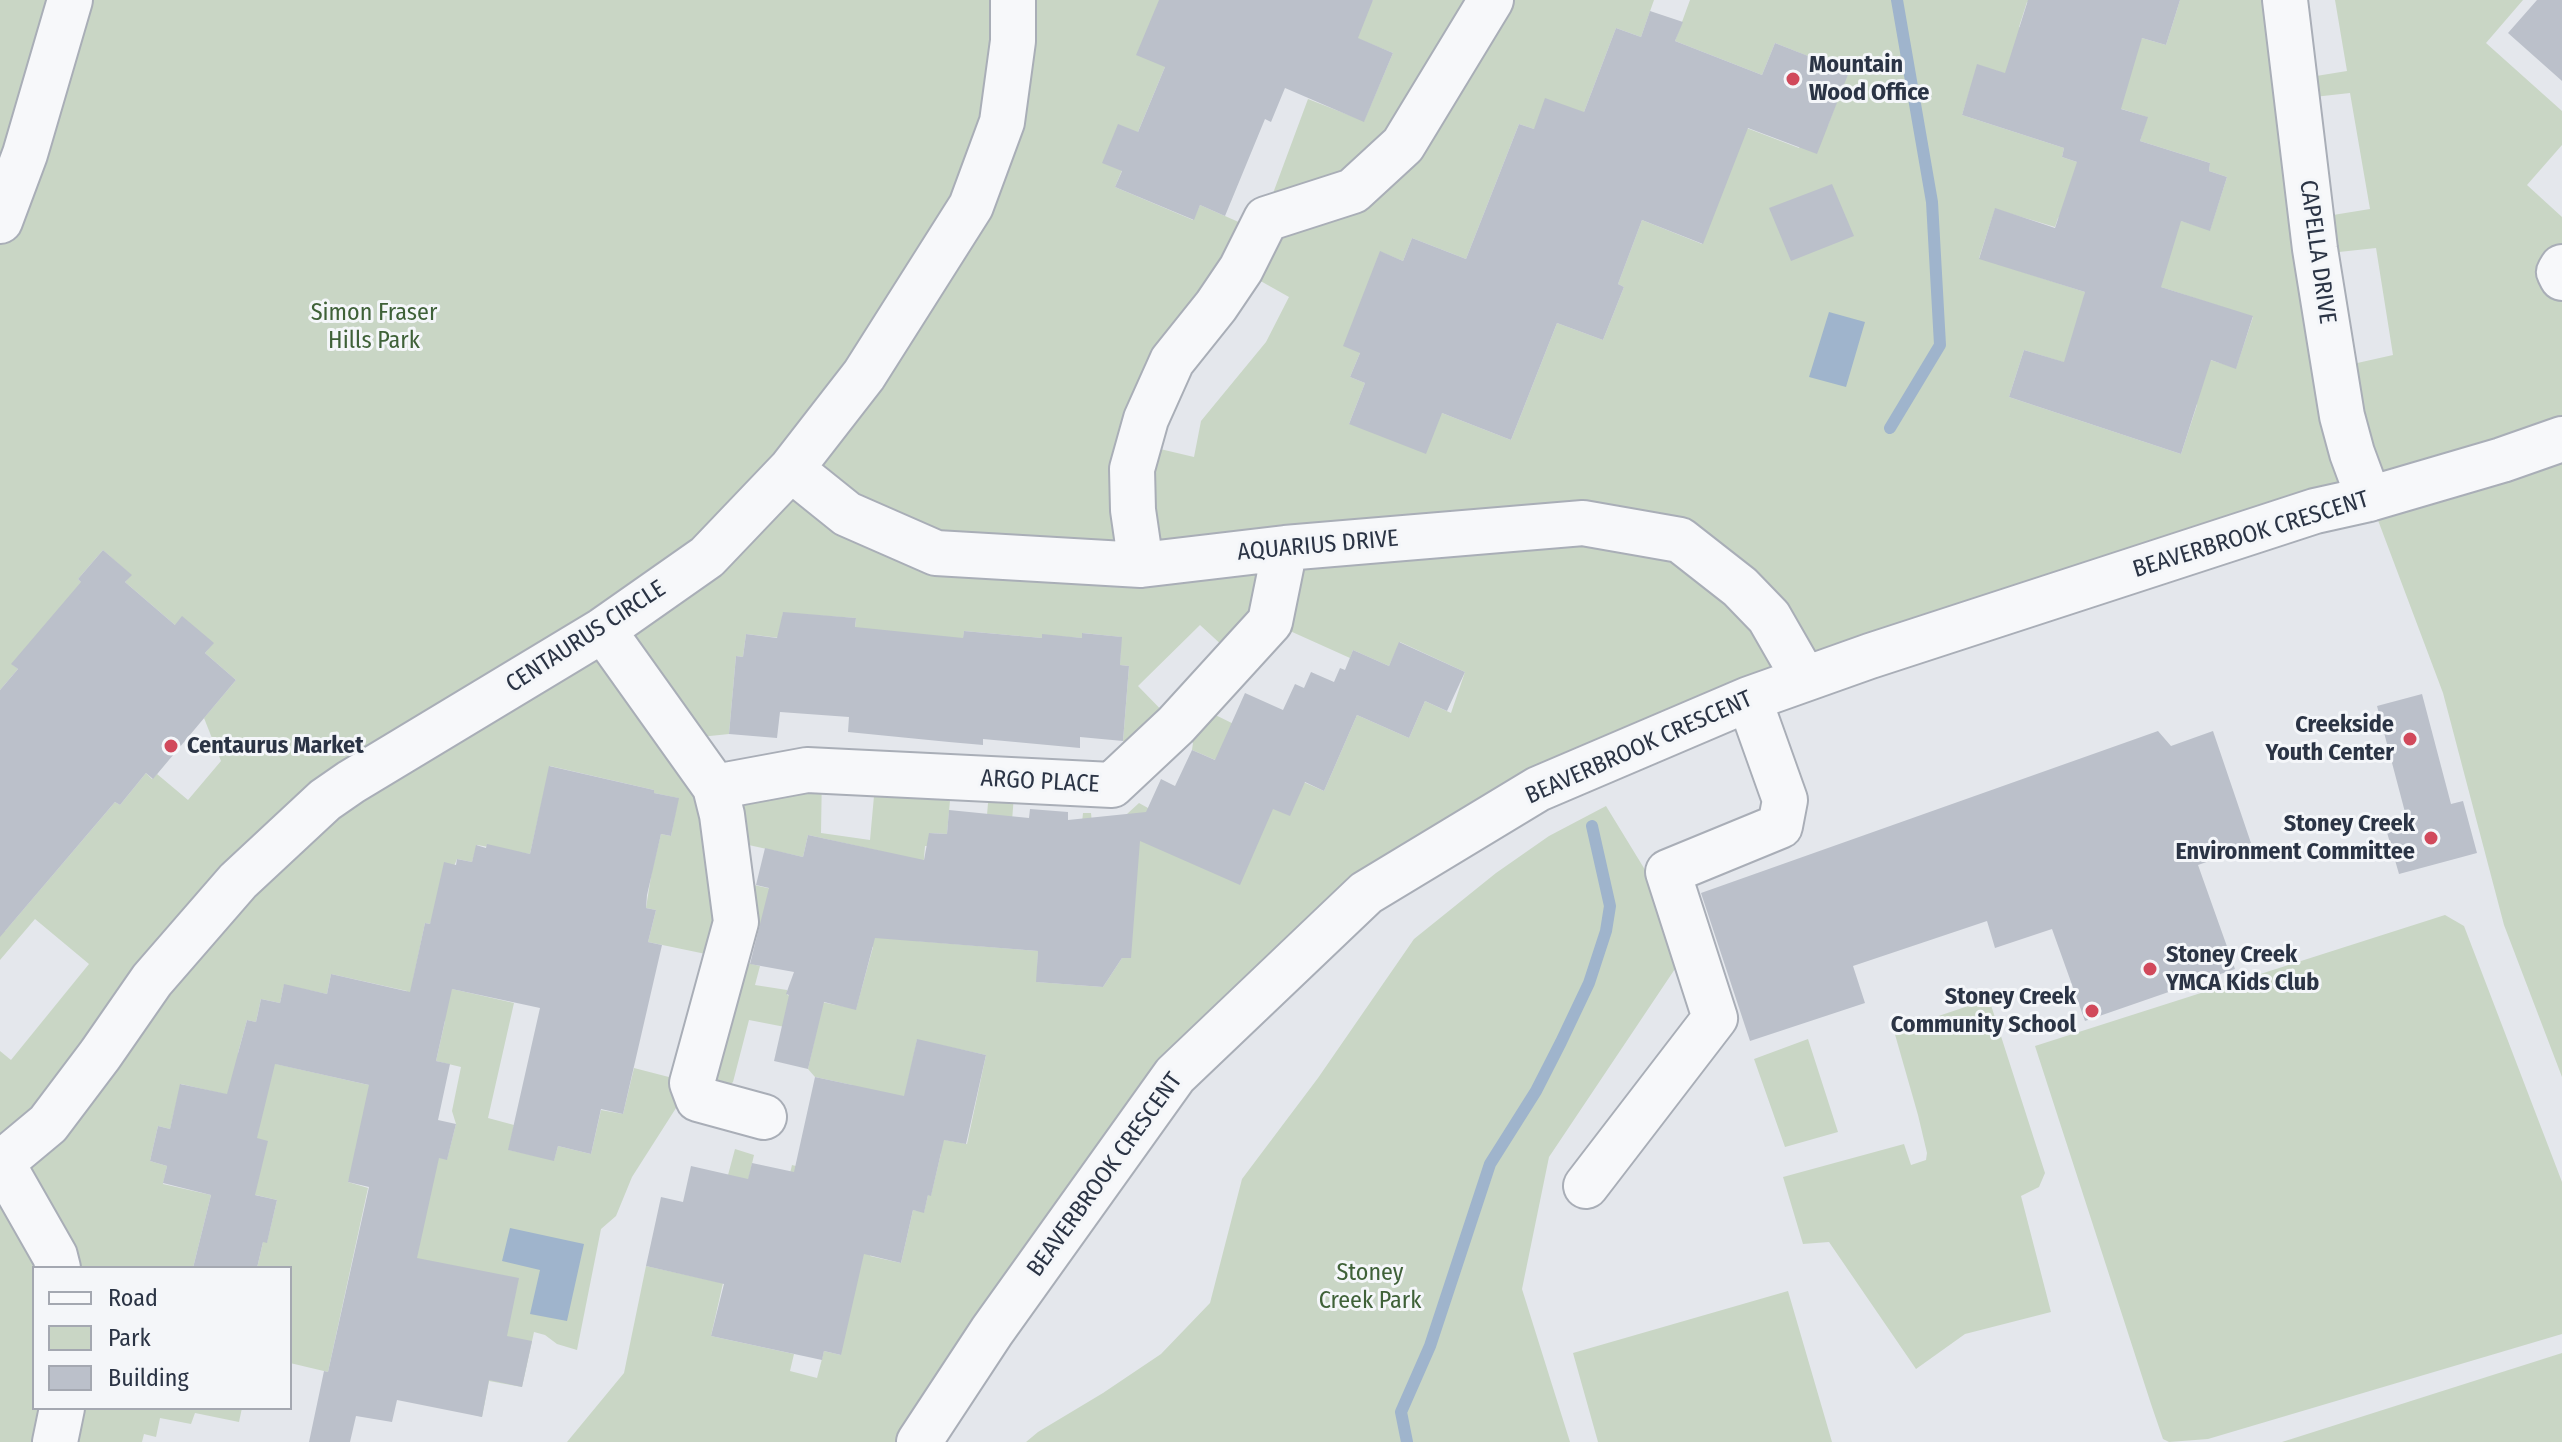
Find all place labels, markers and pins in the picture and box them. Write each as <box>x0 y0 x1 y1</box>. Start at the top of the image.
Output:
place label: Mountain Wood Office <box>1809 51 1929 107</box>
marker: Mountain Wood Office <box>1784 70 1802 88</box>
place label: Creekside Youth Center <box>2265 711 2394 767</box>
marker: Creekside Youth Center <box>2401 730 2419 748</box>
place label: Centaurus Market <box>187 732 364 760</box>
marker: Centaurus Market <box>162 737 180 755</box>
place label: Stoney Creek Environment Committee <box>2175 810 2415 866</box>
marker: Stoney Creek Environment Committee <box>2422 829 2440 847</box>
place label: Stoney Creek YMCA Kids Club <box>2166 941 2319 997</box>
marker: Stoney Creek YMCA Kids Club <box>2141 960 2159 978</box>
place label: Stoney Creek Community School <box>1891 983 2076 1039</box>
marker: Stoney Creek Community School <box>2083 1002 2101 1020</box>

